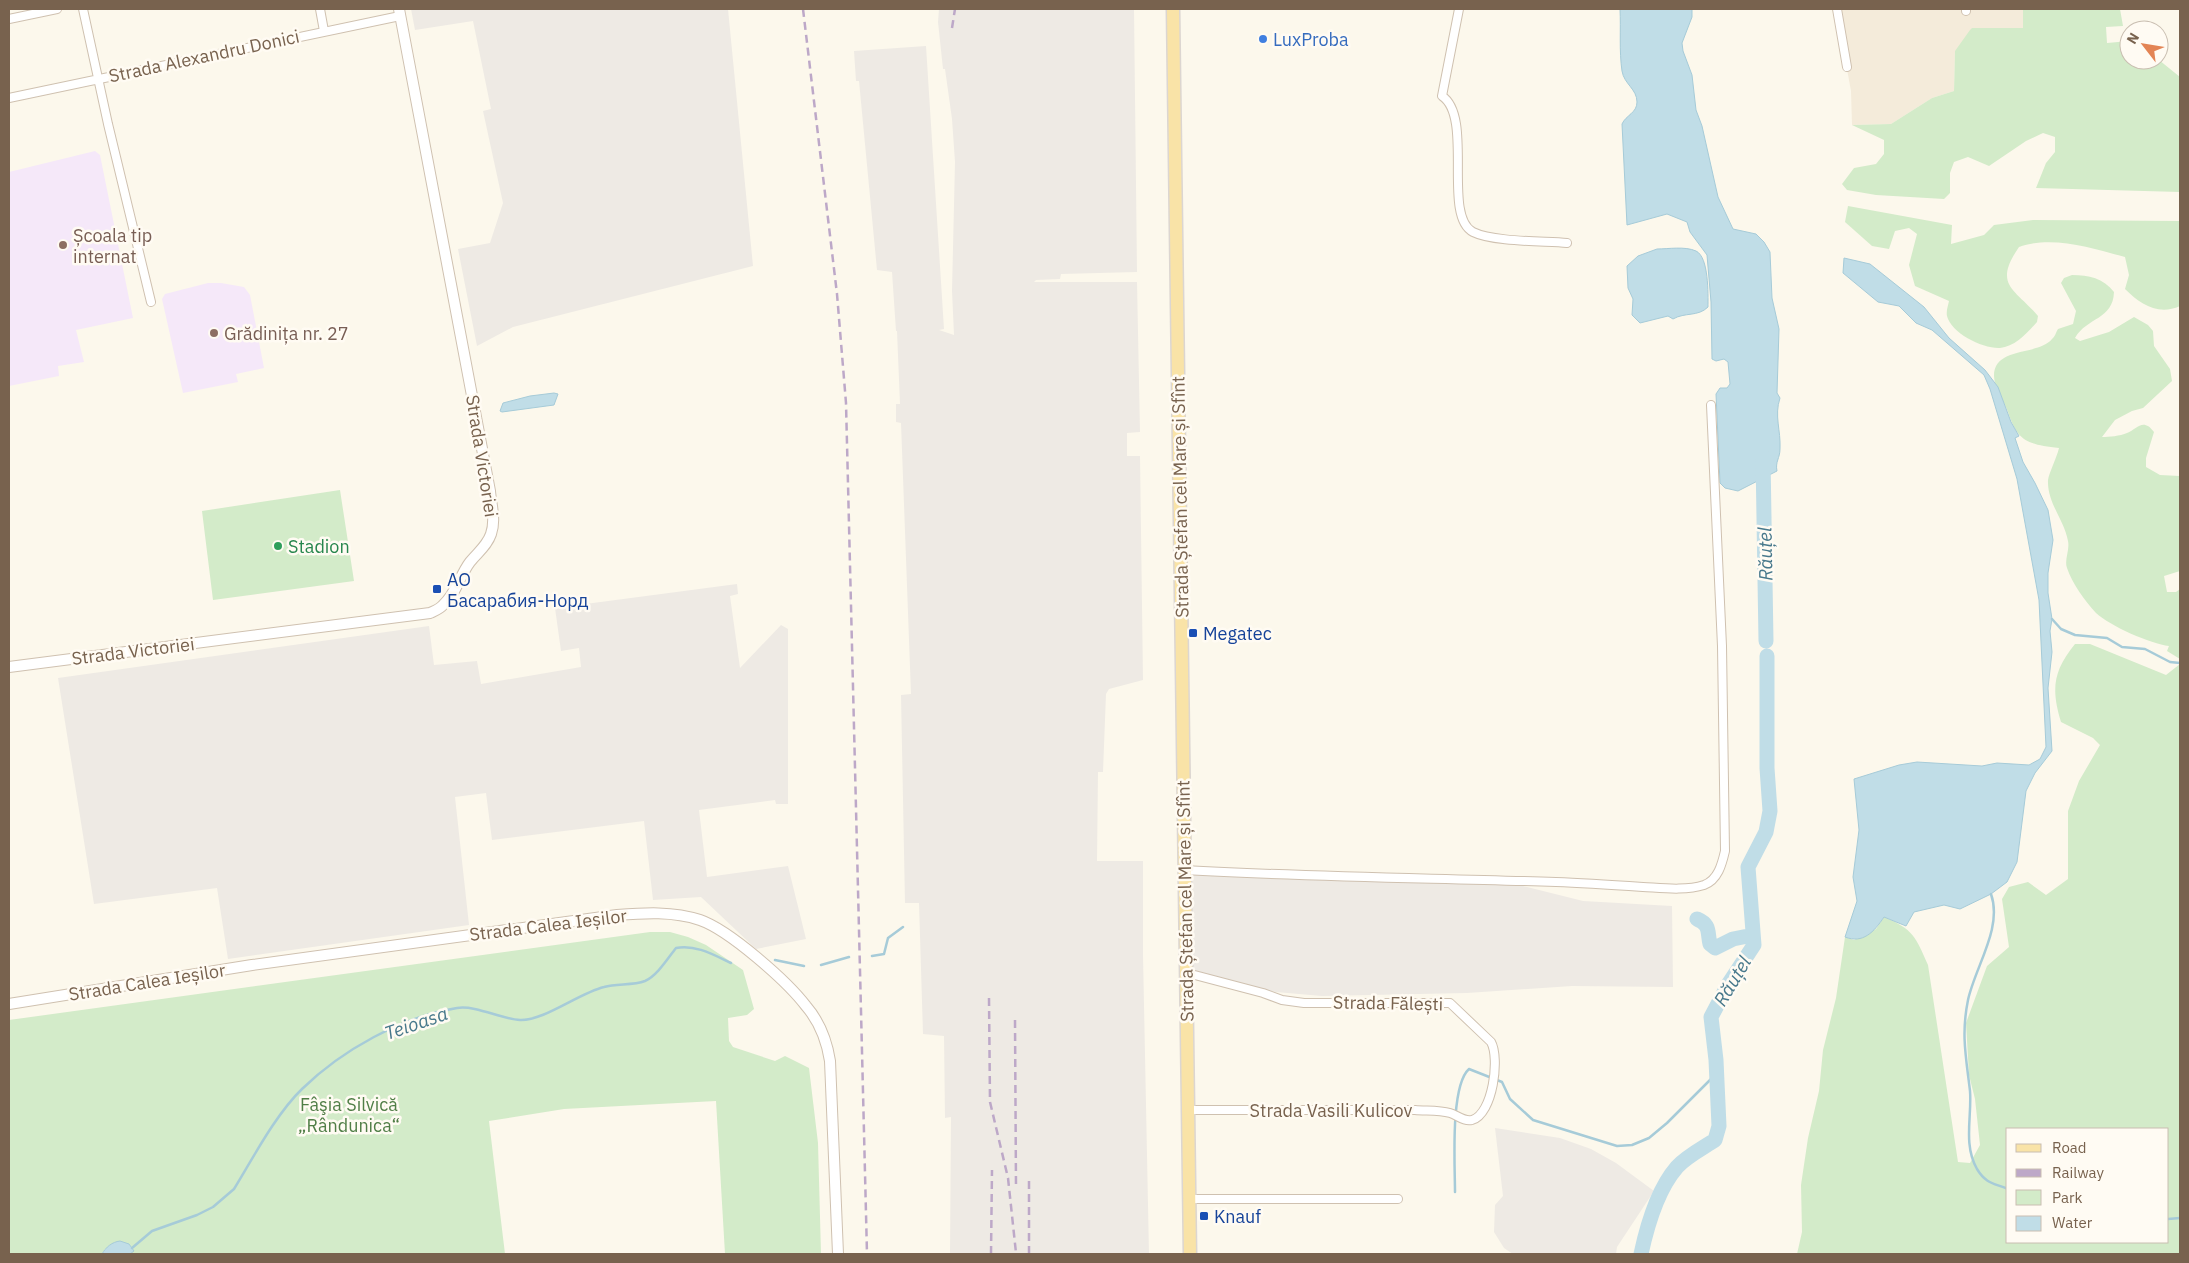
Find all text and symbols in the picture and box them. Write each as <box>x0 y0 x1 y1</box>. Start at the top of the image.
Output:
north arrow <box>2119 20 2169 70</box>
street label: Strada Alexandru Donici <box>107 25 301 87</box>
place label: LuxProba <box>1273 28 1349 51</box>
text: N <box>2123 29 2143 47</box>
marker: LuxProba <box>1257 33 1269 45</box>
place label: Școala tip internat <box>73 224 152 268</box>
marker: Școala tip internat <box>57 239 69 251</box>
place label: Grădinița nr. 27 <box>224 322 349 345</box>
marker: Grădinița nr. 27 <box>208 327 220 339</box>
street label: Strada Ștefan cel Mare și Sfînt <box>1166 376 1194 618</box>
street label: Strada Victoriei <box>461 393 503 519</box>
water label: Răuțel <box>1753 527 1777 581</box>
place label: Stadion <box>288 535 350 558</box>
marker: Stadion <box>272 540 284 552</box>
place label: АО Басарабия-Норд <box>447 568 589 612</box>
marker: АО Басарабия-Норд <box>431 583 443 595</box>
place label: Megatec <box>1203 622 1272 645</box>
marker: Megatec <box>1187 627 1199 639</box>
street label: Strada Victoriei <box>70 632 196 670</box>
street label: Strada Ștefan cel Mare și Sfînt <box>1171 780 1199 1022</box>
street label: Strada Calea Ieșilor <box>468 904 628 946</box>
water label: Răuțel <box>1708 952 1756 1010</box>
street label: Strada Calea Ieșilor <box>67 958 227 1006</box>
street label: Strada Fălești <box>1333 991 1443 1015</box>
water label: Teioasa <box>381 1001 451 1045</box>
park label: Fâşia Silvică „Rândunica“ <box>298 1093 400 1137</box>
street label: Strada Vasili Kulicov <box>1250 1099 1413 1122</box>
legend <box>2006 1128 2169 1243</box>
text: Road <box>2052 1138 2087 1157</box>
text: Railway <box>2052 1163 2105 1182</box>
text: Park <box>2052 1188 2082 1207</box>
place label: Knauf <box>1214 1205 1261 1228</box>
marker: Knauf <box>1198 1210 1210 1222</box>
text: Water <box>2052 1213 2093 1232</box>

